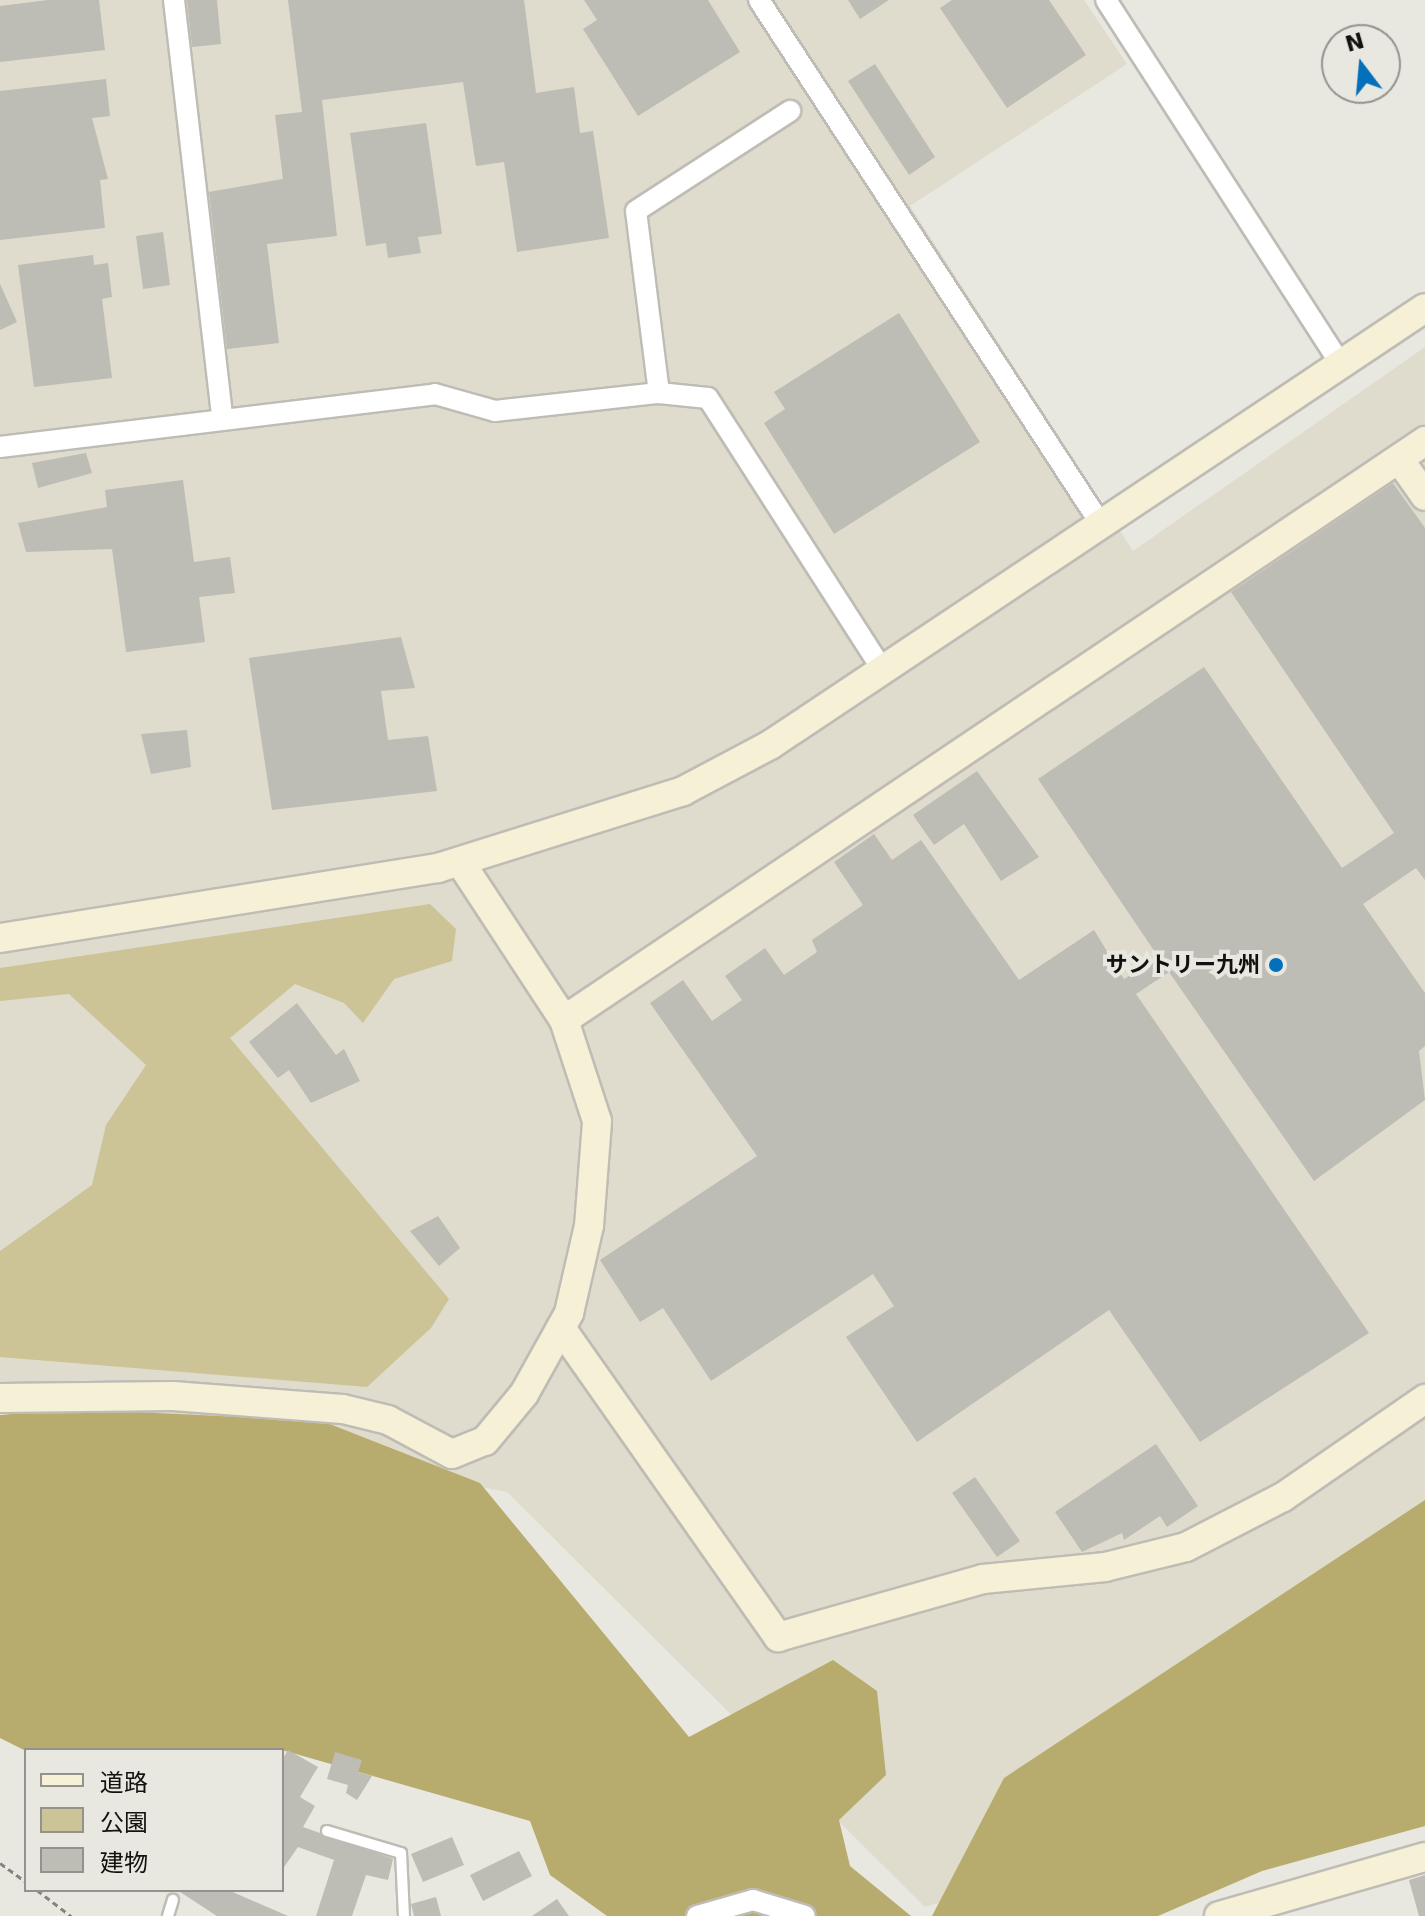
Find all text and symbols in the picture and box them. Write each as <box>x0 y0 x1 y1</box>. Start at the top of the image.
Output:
north arrow <box>1321 24 1401 104</box>
text: N <box>1342 28 1367 57</box>
place label: サントリー九州 <box>1106 952 1260 978</box>
marker: サントリー九州 <box>1267 956 1285 974</box>
legend <box>24 1748 284 1892</box>
text: 道路 <box>100 1769 148 1797</box>
text: 公園 <box>100 1809 148 1837</box>
text: 建物 <box>100 1849 148 1877</box>

